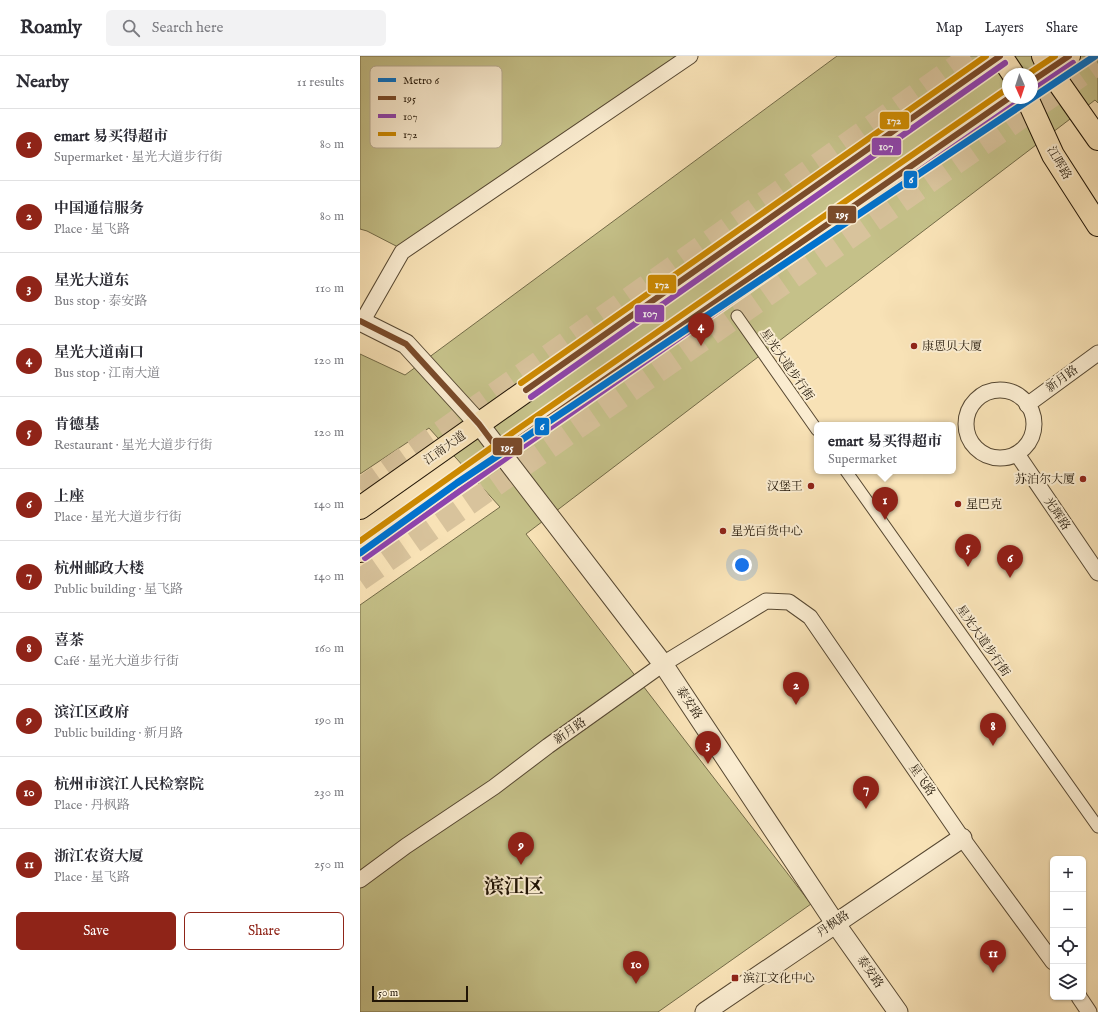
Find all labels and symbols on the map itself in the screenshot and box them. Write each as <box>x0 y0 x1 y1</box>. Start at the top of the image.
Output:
legend <box>370 66 502 148</box>
north arrow <box>1002 68 1038 104</box>
text: Metro 6 <box>403 74 439 88</box>
text: 195 <box>403 92 416 106</box>
text: 107 <box>403 110 418 124</box>
line badge: 172 <box>879 111 910 130</box>
text: 172 <box>887 114 902 128</box>
text: 172 <box>403 128 417 142</box>
line badge: 107 <box>871 137 902 156</box>
text: 107 <box>879 140 893 154</box>
street label: 江晖路 <box>1044 144 1074 182</box>
line badge: 6 <box>903 170 918 189</box>
text: 6 <box>909 173 915 187</box>
line badge: 195 <box>827 205 857 224</box>
text: 195 <box>836 208 848 222</box>
line badge: 172 <box>647 274 677 294</box>
text: 172 <box>655 278 670 292</box>
line badge: 107 <box>634 304 665 323</box>
text: 107 <box>643 307 657 321</box>
pin: 4 <box>688 313 714 346</box>
street label: 星光大道步行街 <box>757 326 818 405</box>
place label: 康恩贝大厦 <box>922 339 982 354</box>
marker: 康恩贝大厦 <box>909 341 919 351</box>
street label: 新月路 <box>1043 362 1081 396</box>
line badge: 6 <box>534 417 550 436</box>
text: 6 <box>540 420 546 434</box>
street label: 江南大道 <box>421 428 469 468</box>
line badge: 195 <box>492 437 523 456</box>
text: 195 <box>501 441 513 455</box>
place label: 苏泊尔大厦 <box>1015 472 1075 487</box>
marker: 苏泊尔大厦 <box>1078 474 1088 484</box>
place label: 汉堡王 <box>767 479 803 494</box>
marker: 汉堡王 <box>806 481 816 491</box>
pin: 1 <box>872 487 898 520</box>
street label: 光辉路 <box>1041 495 1073 533</box>
place label: 星巴克 <box>966 497 1002 512</box>
marker: 星巴克 <box>953 499 963 509</box>
place label: 星光百货中心 <box>731 524 803 539</box>
marker: 星光百货中心 <box>718 526 728 536</box>
pin: 5 <box>955 534 981 567</box>
pin: 6 <box>997 545 1023 578</box>
your location <box>732 555 752 575</box>
street label: 星光大道步行街 <box>953 602 1014 681</box>
pin: 2 <box>783 672 809 705</box>
street label: 泰安路 <box>673 684 705 722</box>
pin: 8 <box>980 713 1006 746</box>
street label: 新月路 <box>551 715 589 747</box>
pin: 3 <box>695 731 721 764</box>
street label: 星飞路 <box>906 761 938 799</box>
pin: 7 <box>853 776 879 809</box>
pin: 9 <box>508 832 534 865</box>
district label: 滨江区 <box>484 875 544 900</box>
street label: 丹枫路 <box>814 908 852 940</box>
pin: 11 <box>980 940 1006 973</box>
pin: 10 <box>623 951 649 984</box>
street label: 泰安路 <box>854 953 886 991</box>
place label: 滨江文化中心 <box>743 971 815 986</box>
marker: 滨江文化中心 <box>730 973 740 983</box>
scale bar <box>372 984 468 1003</box>

